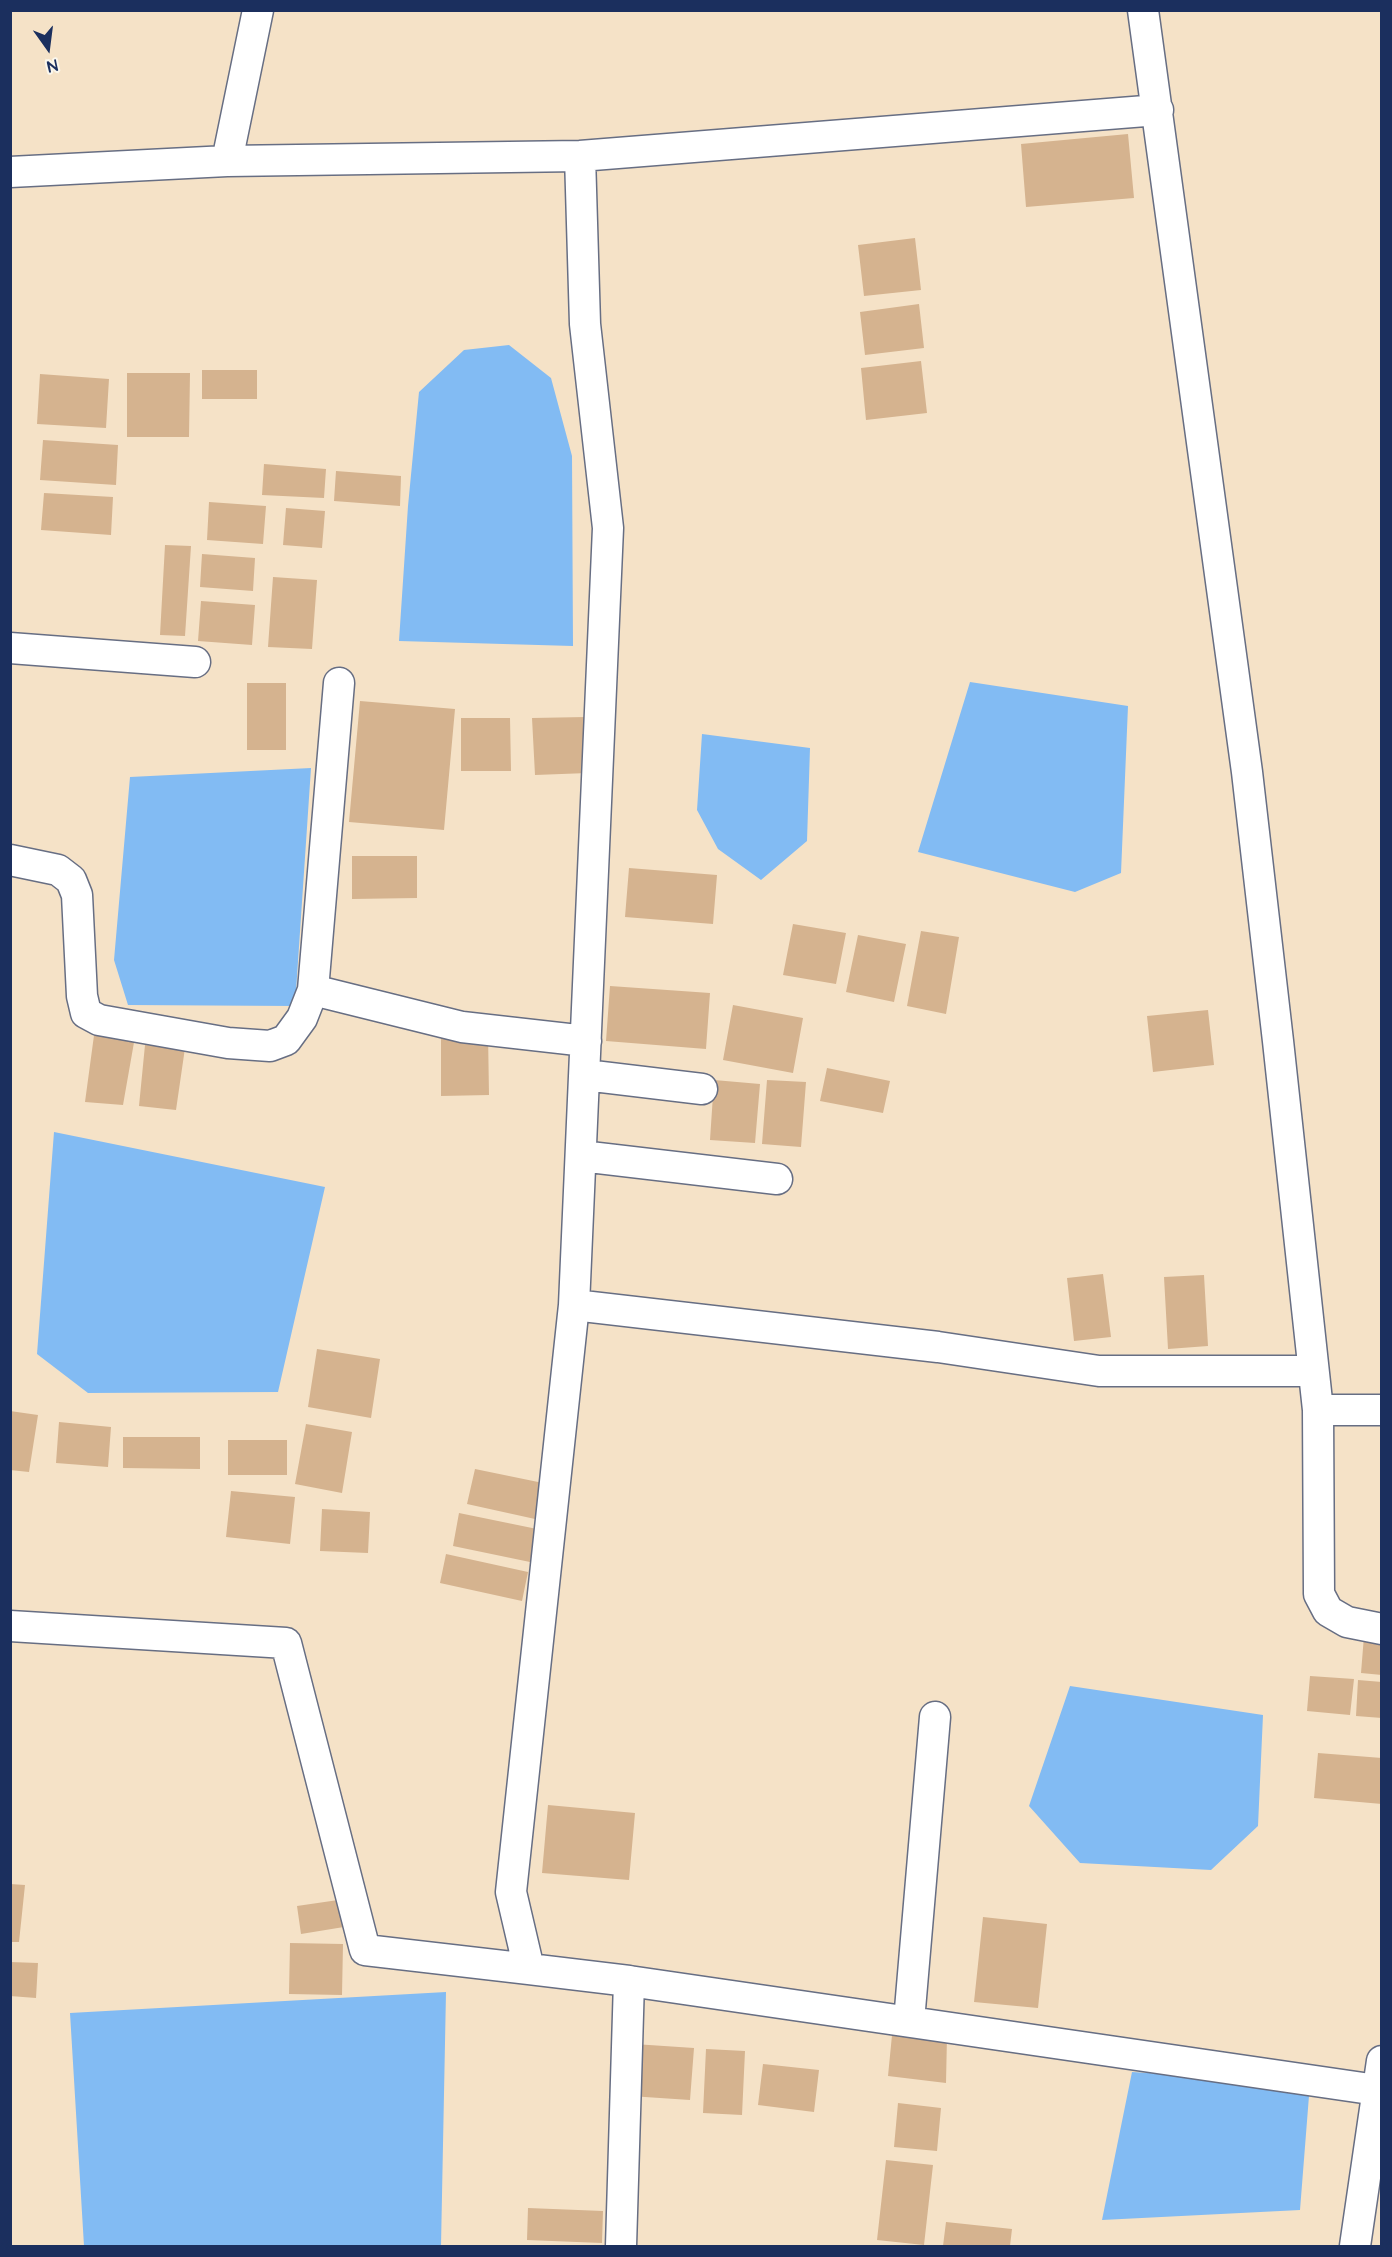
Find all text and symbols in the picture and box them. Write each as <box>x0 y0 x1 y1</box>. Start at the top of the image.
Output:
north arrow <box>18 18 78 78</box>
text: N <box>45 54 60 77</box>

